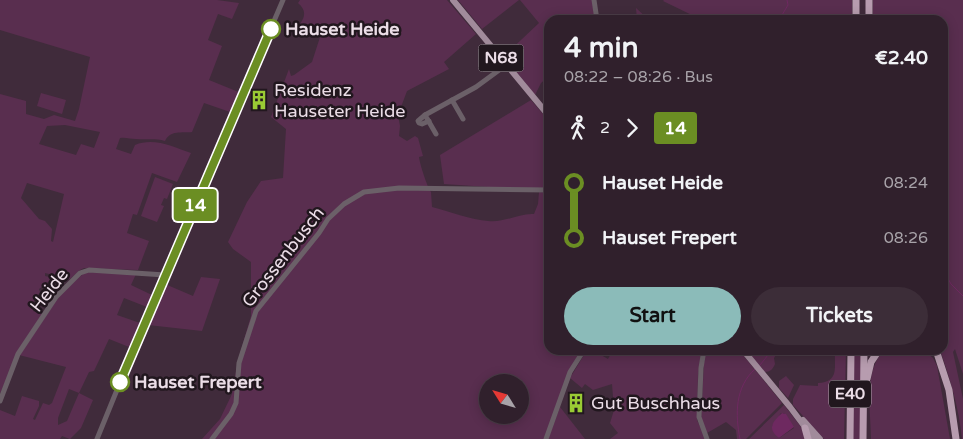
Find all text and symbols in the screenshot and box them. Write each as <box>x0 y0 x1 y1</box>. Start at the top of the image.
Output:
place label: Hauset Heide <box>285 18 400 40</box>
marker: Hauset Heide <box>261 19 281 39</box>
text: 4 min <box>564 31 639 65</box>
road number: N68 <box>478 44 524 72</box>
text: €2.40 <box>875 47 928 69</box>
text: 08:22 – 08:26 · Bus <box>564 67 713 87</box>
place label: Residenz Hauseter Heide <box>274 79 406 122</box>
building icon: Residenz Hauseter Heide <box>248 89 270 111</box>
icon: walk <box>564 114 592 142</box>
icon: forward <box>618 114 646 142</box>
text: 14 <box>664 117 687 139</box>
text: 2 <box>600 118 610 138</box>
text: Hauset Heide <box>602 172 723 194</box>
text: 08:24 <box>884 173 928 193</box>
line badge: 14 <box>172 189 218 221</box>
text: 14 <box>184 194 206 216</box>
street label: Grossenbusch <box>237 202 329 312</box>
text: Hauset Frepert <box>602 227 737 249</box>
text: 08:26 <box>884 228 928 248</box>
street label: Heide <box>25 264 73 316</box>
button: Start <box>564 287 741 345</box>
button: Tickets <box>751 287 928 345</box>
place label: Hauset Frepert <box>134 371 262 393</box>
marker: Hauset Frepert <box>110 372 130 392</box>
north arrow <box>479 374 529 424</box>
map controls <box>479 374 529 424</box>
road number: E40 <box>829 380 871 408</box>
building icon: Gut Buschhaus <box>565 392 587 414</box>
place label: Gut Buschhaus <box>591 392 720 414</box>

